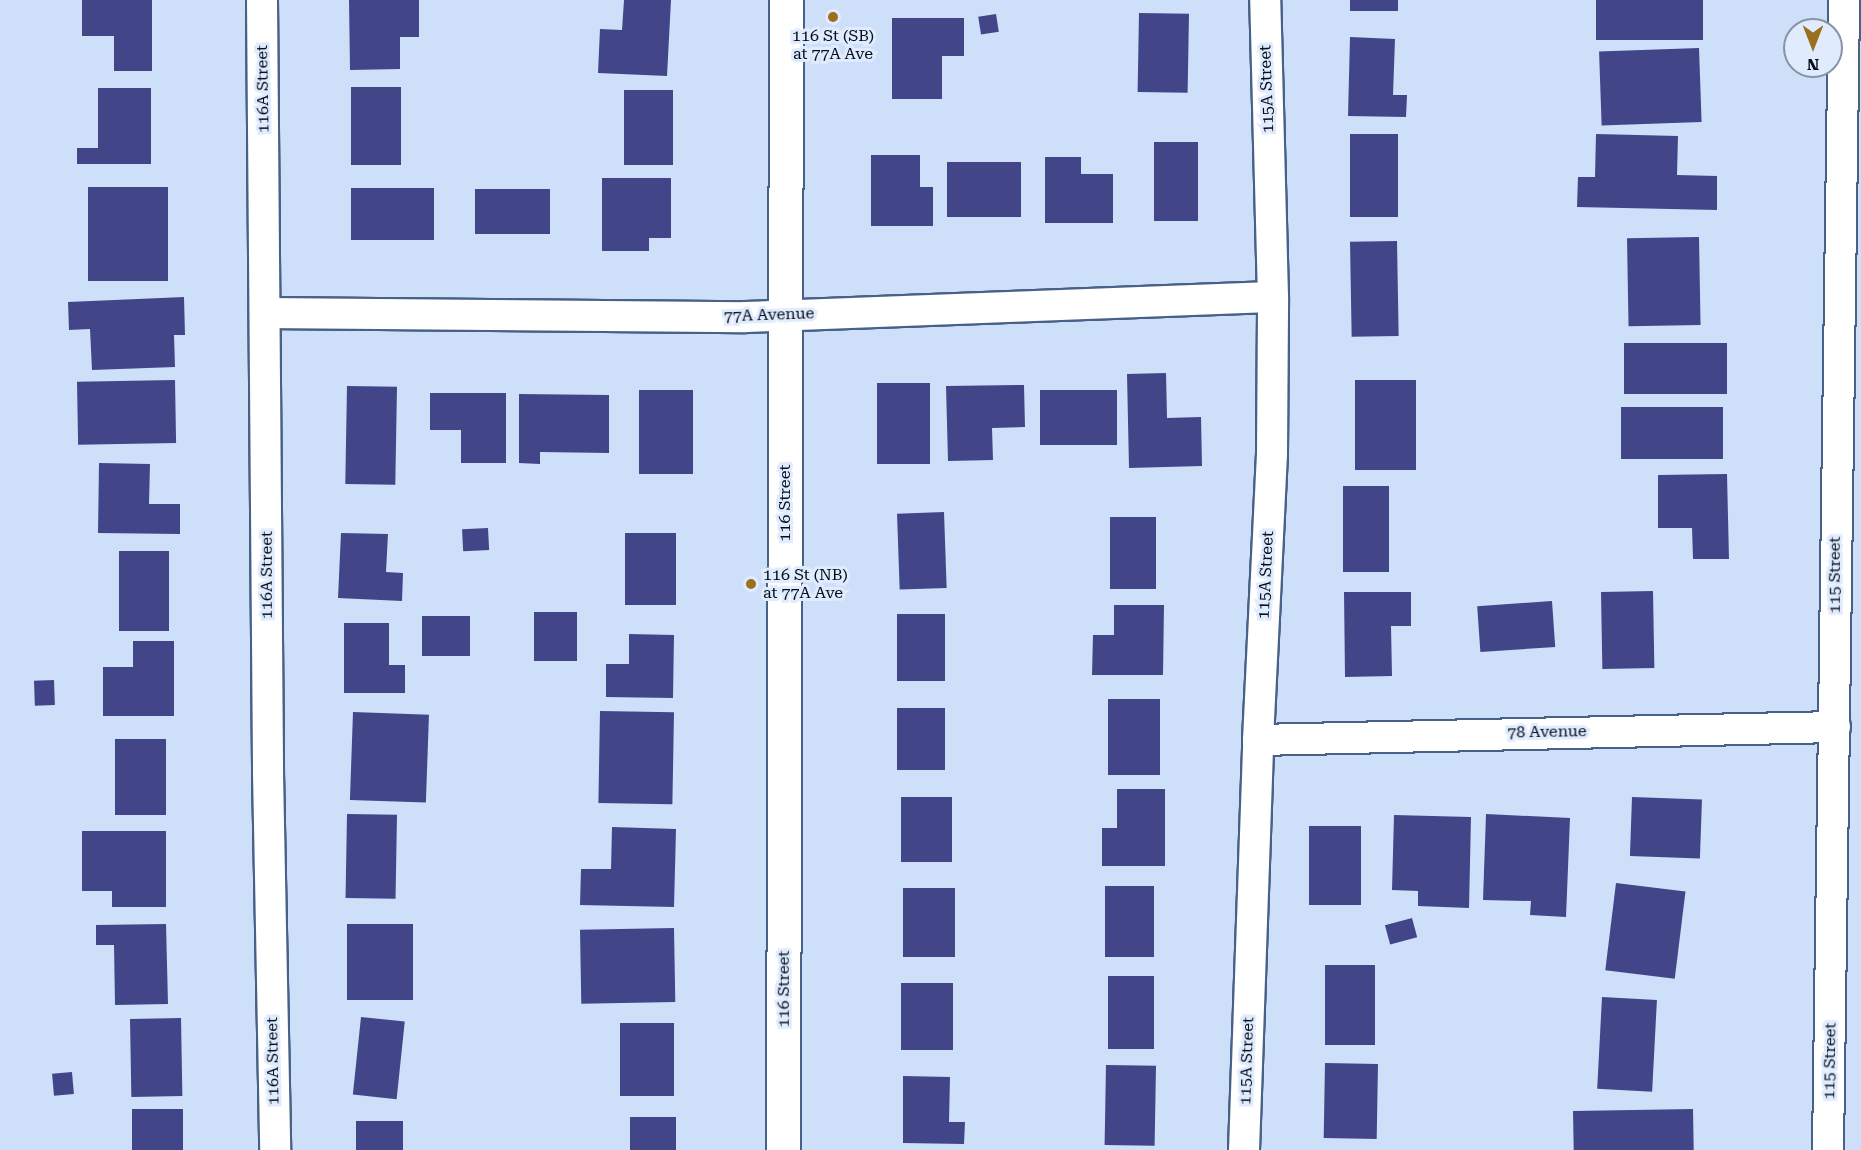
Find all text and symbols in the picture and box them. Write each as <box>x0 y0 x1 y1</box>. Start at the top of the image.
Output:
marker: 116 St (SB) at 77A Ave <box>826 10 840 24</box>
north arrow <box>1783 18 1843 78</box>
place label: 116 St (SB) at 77A Ave <box>792 26 874 64</box>
street label: 116A Street <box>253 45 273 133</box>
street label: 115A Street <box>1256 45 1278 133</box>
text: N <box>1807 55 1819 74</box>
street label: 77A Avenue <box>723 304 815 326</box>
street label: 116 Street <box>775 465 795 541</box>
street label: 116A Street <box>257 531 277 619</box>
street label: 115A Street <box>1254 531 1278 619</box>
street label: 115 Street <box>1825 537 1845 613</box>
place label: 116 St (NB) at 77A Ave <box>763 565 848 603</box>
marker: 116 St (NB) at 77A Ave <box>744 577 758 591</box>
street label: 78 Avenue <box>1507 722 1587 742</box>
street label: 116 Street <box>774 951 794 1027</box>
street label: 116A Street <box>263 1017 283 1105</box>
street label: 115A Street <box>1236 1017 1258 1105</box>
street label: 115 Street <box>1820 1022 1840 1100</box>

